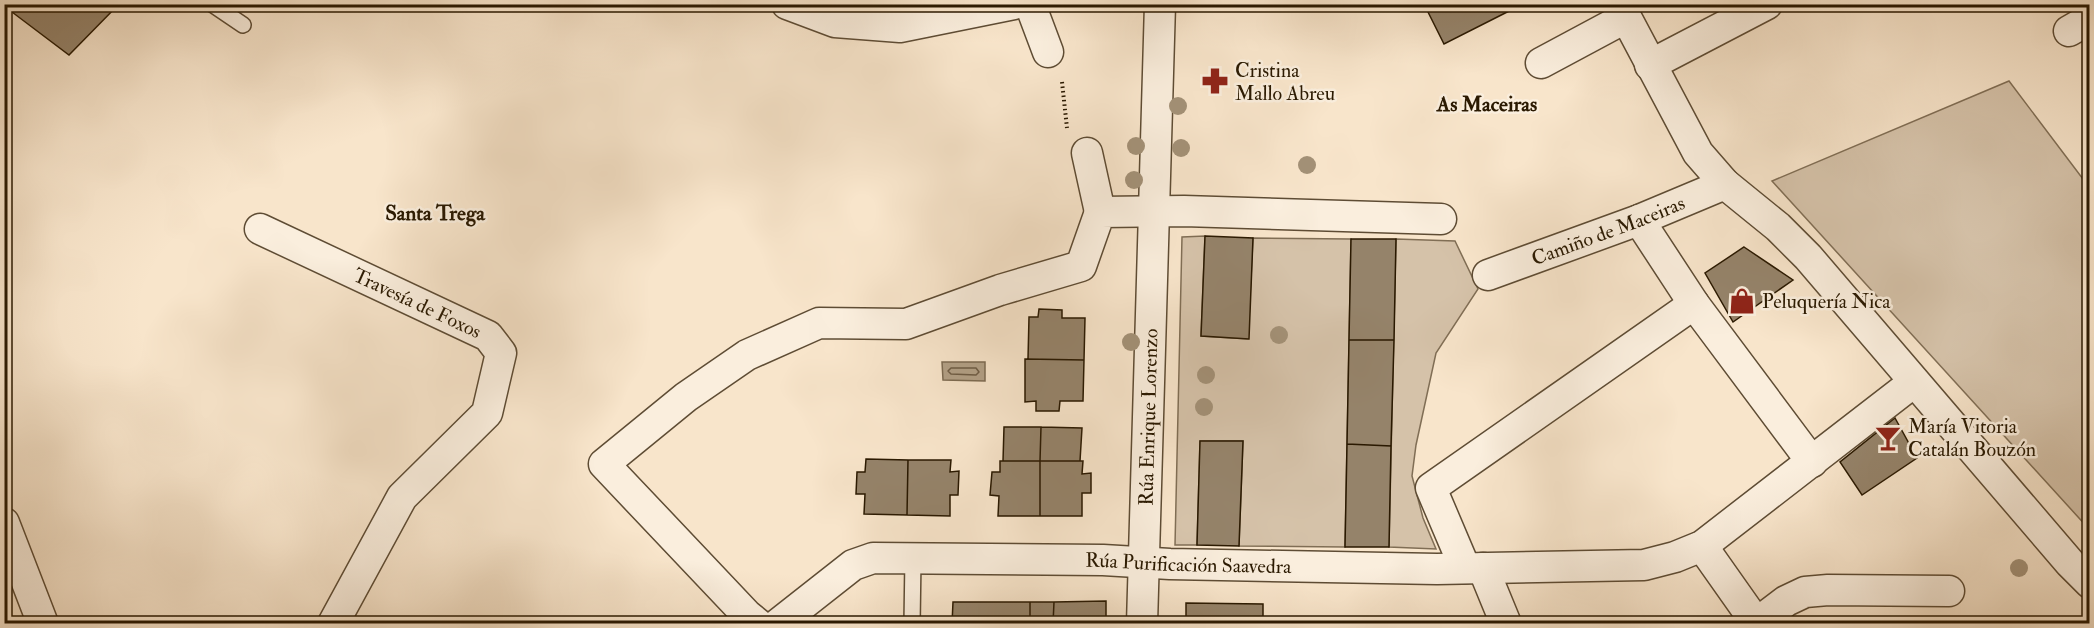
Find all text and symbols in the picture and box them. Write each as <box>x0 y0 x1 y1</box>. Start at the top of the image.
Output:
place label: Cristina Mallo Abreu <box>1235 58 1335 106</box>
pharmacy icon: Cristina Mallo Abreu <box>1200 66 1230 96</box>
district label: As Maceiras <box>1436 91 1537 118</box>
street label: Camiño de Maceiras <box>1528 190 1689 271</box>
district label: Santa Trega <box>385 200 486 227</box>
street label: Travesía de Foxos <box>349 263 486 344</box>
shop icon: Peluquería Nica <box>1727 286 1757 316</box>
place label: Peluquería Nica <box>1762 289 1891 314</box>
street label: Rúa Enrique Lorenzo <box>1133 328 1164 506</box>
place label: María Vitoria Catalán Bouzón <box>1908 414 2036 462</box>
bar icon: María Vitoria Catalán Bouzón <box>1873 423 1903 453</box>
street label: Rúa Purificación Saavedra <box>1085 548 1292 579</box>

